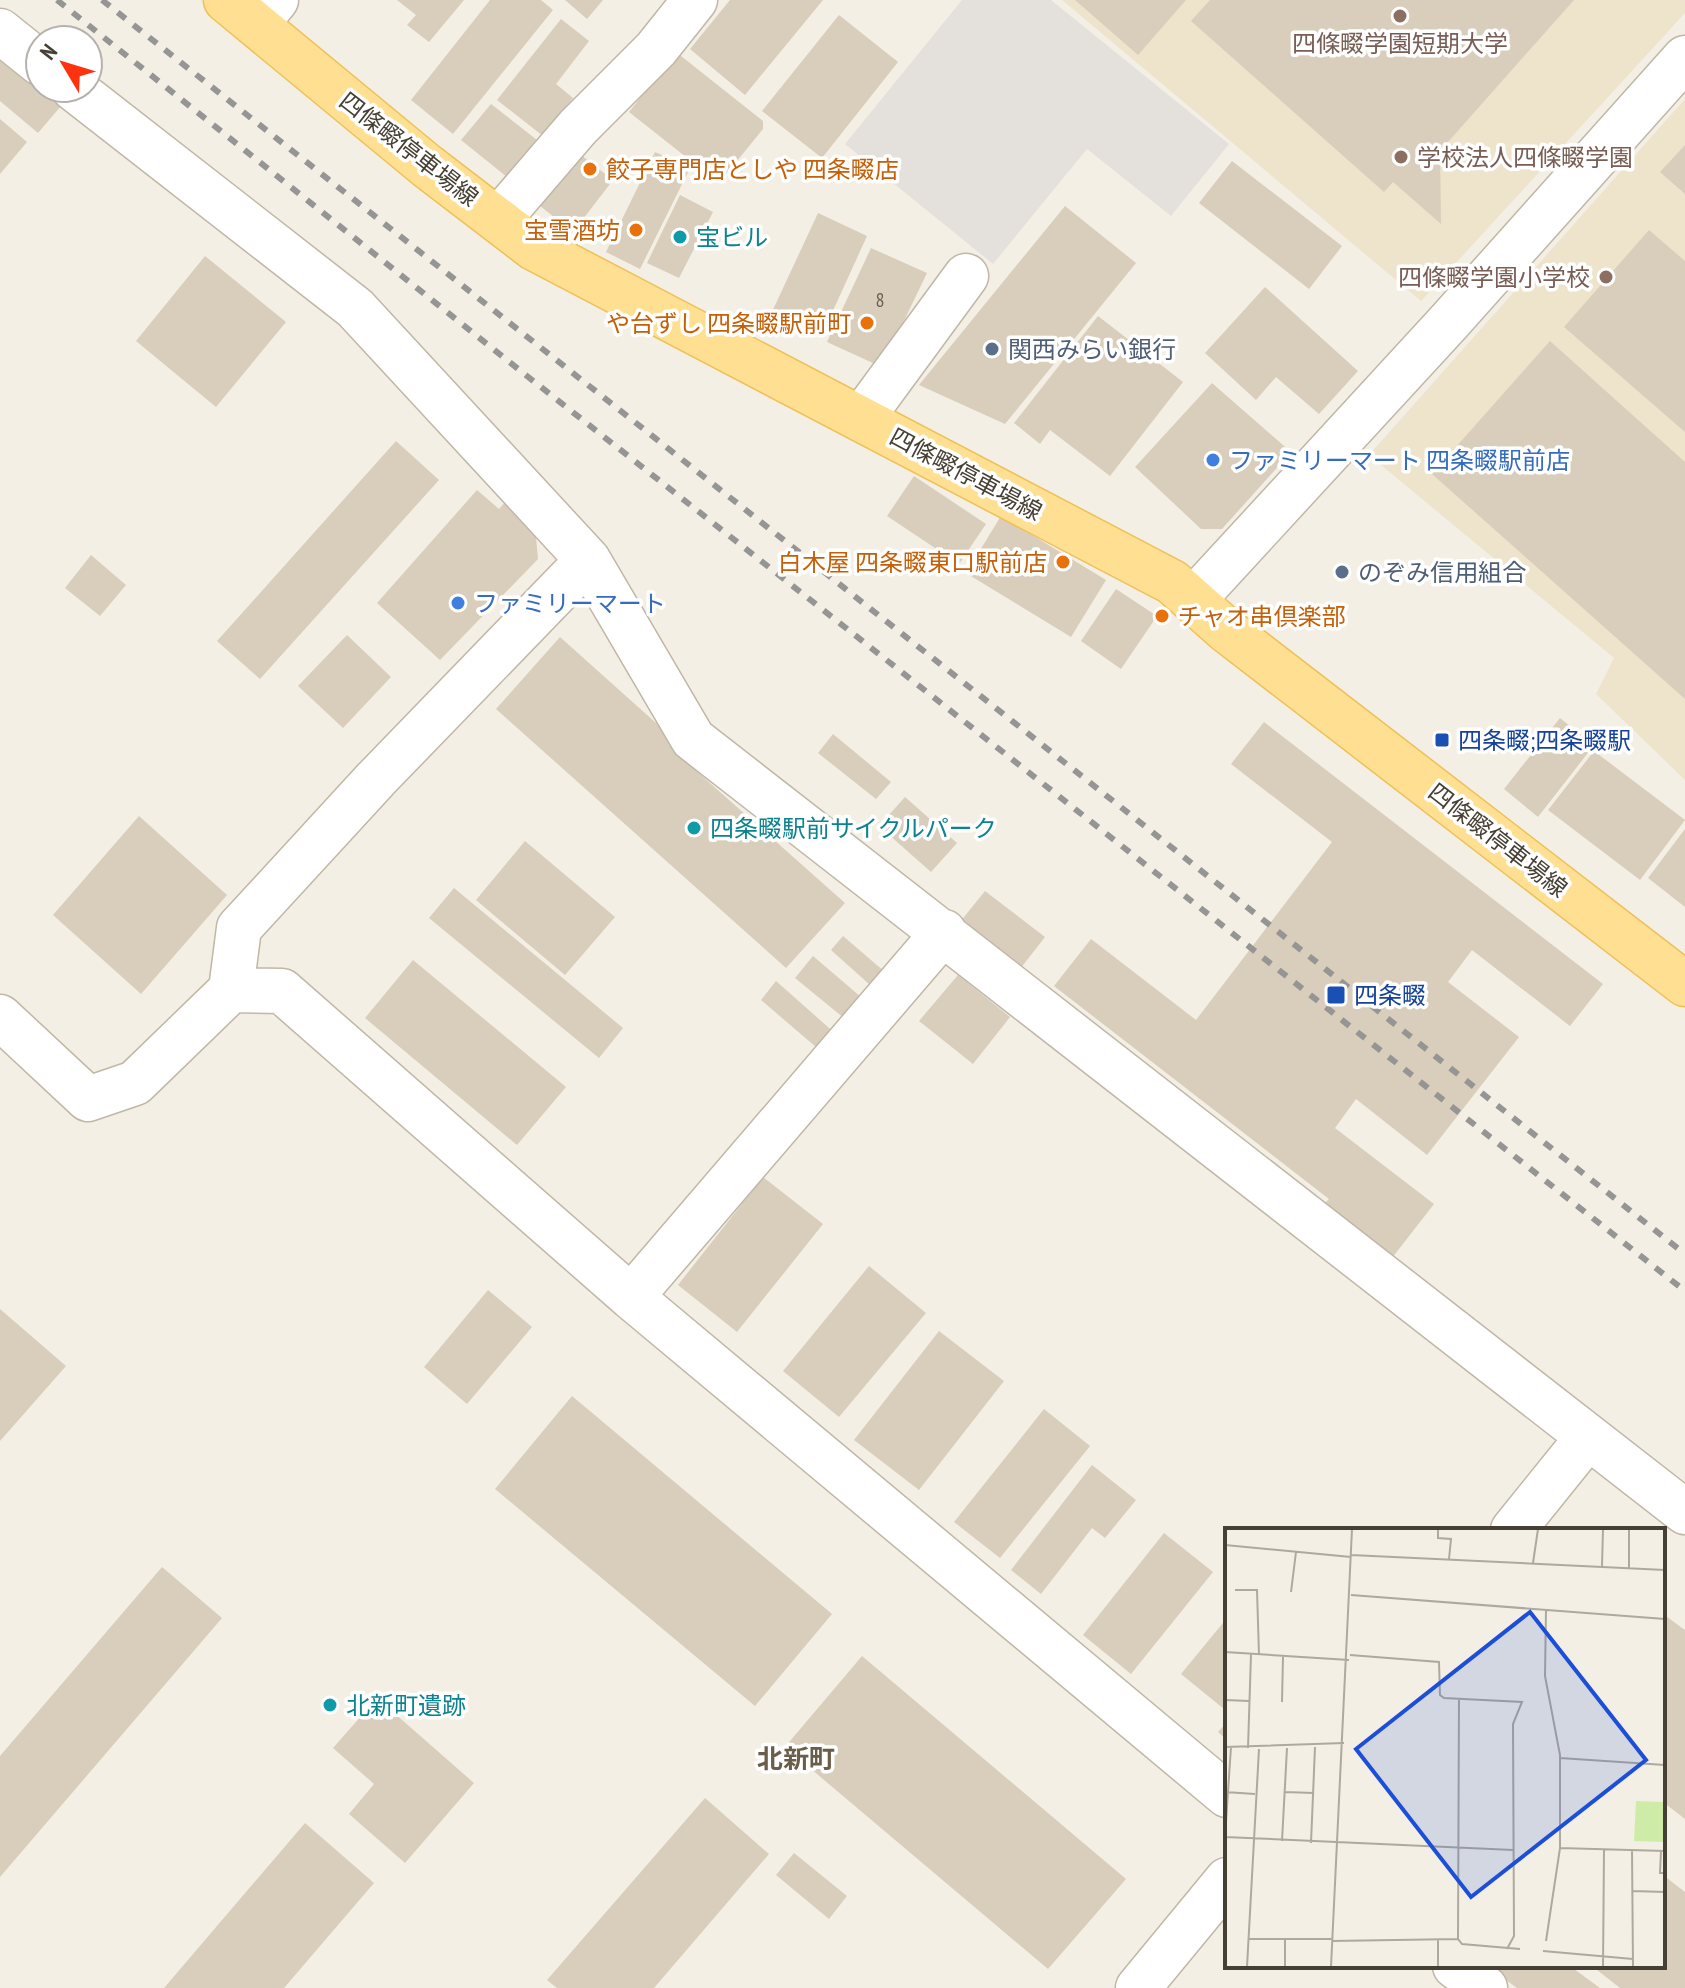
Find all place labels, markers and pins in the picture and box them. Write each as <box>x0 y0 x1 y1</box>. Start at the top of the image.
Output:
marker: 四條畷学園短期大学 <box>1391 7 1409 25</box>
place label: 四條畷学園短期大学 <box>1292 28 1508 59</box>
place label: 学校法人四條畷学園 <box>1417 142 1633 173</box>
marker: 学校法人四條畷学園 <box>1392 148 1410 166</box>
place label: 餃子専門店としや 四条畷店 <box>606 154 899 185</box>
marker: 餃子専門店としや 四条畷店 <box>581 160 599 178</box>
place label: 宝雪酒坊 <box>524 215 620 246</box>
marker: 宝雪酒坊 <box>627 221 645 239</box>
place label: 宝ビル <box>696 222 768 253</box>
marker: 宝ビル <box>671 228 689 246</box>
place label: 四條畷学園小学校 <box>1398 262 1590 293</box>
marker: 四條畷学園小学校 <box>1597 268 1615 286</box>
place label: や台ずし 四条畷駅前町 <box>606 308 851 339</box>
marker: や台ずし 四条畷駅前町 <box>858 314 876 332</box>
place label: 関西みらい銀行 <box>1008 334 1176 365</box>
marker: 関西みらい銀行 <box>983 340 1001 358</box>
place label: ファミリーマート 四条畷駅前店 <box>1229 445 1570 476</box>
marker: ファミリーマート 四条畷駅前店 <box>1204 451 1222 469</box>
place label: 白木屋 四条畷東口駅前店 <box>778 547 1047 578</box>
marker: 白木屋 四条畷東口駅前店 <box>1054 553 1072 571</box>
place label: のぞみ信用組合 <box>1358 557 1526 588</box>
marker: のぞみ信用組合 <box>1333 563 1351 581</box>
place label: ファミリーマート <box>474 588 666 619</box>
marker: ファミリーマート <box>449 594 467 612</box>
place label: チャオ串倶楽部 <box>1178 601 1346 632</box>
marker: チャオ串倶楽部 <box>1153 607 1171 625</box>
place label: 四条畷;四条畷駅 <box>1458 725 1631 756</box>
marker: 四条畷;四条畷駅 <box>1433 731 1451 749</box>
place label: 四条畷駅前サイクルパーク <box>710 813 997 844</box>
marker: 四条畷駅前サイクルパーク <box>685 819 703 837</box>
place label: 四条畷 <box>1354 980 1426 1011</box>
marker: 四条畷 <box>1325 984 1347 1006</box>
place label: 北新町遺跡 <box>346 1690 466 1721</box>
marker: 北新町遺跡 <box>321 1696 339 1714</box>

